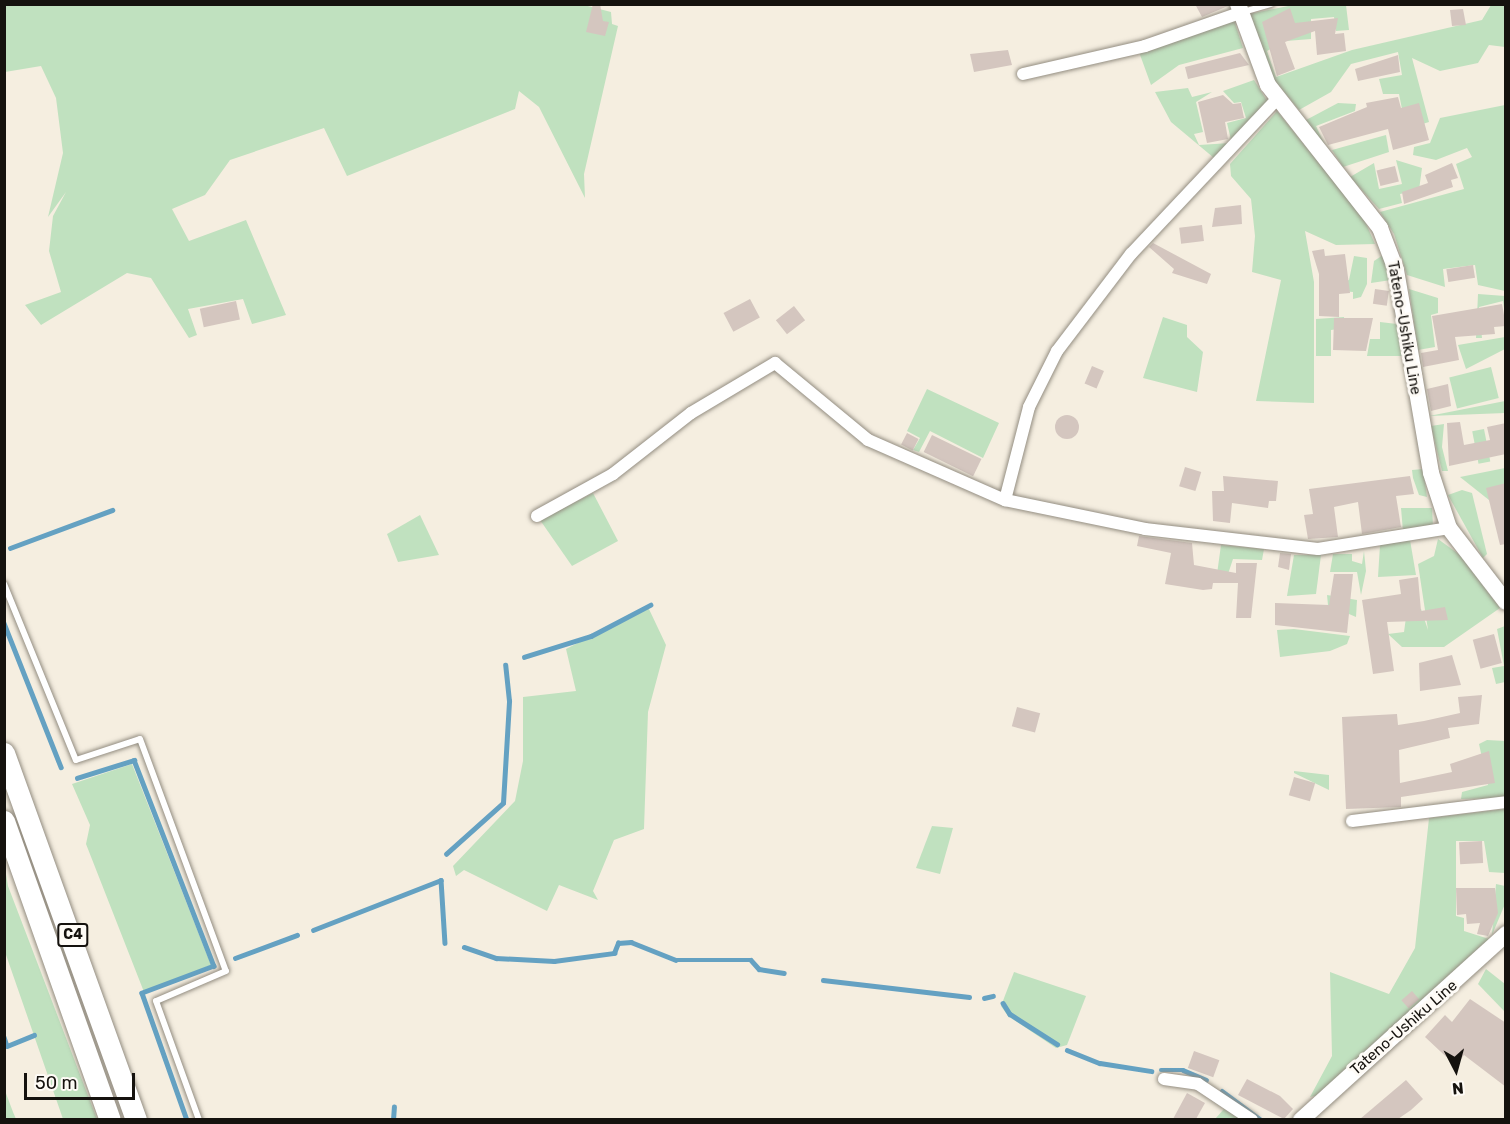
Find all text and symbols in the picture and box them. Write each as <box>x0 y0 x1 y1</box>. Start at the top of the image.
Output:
street label: Tateno-Ushiku Line <box>1383 260 1425 396</box>
road number: C4 <box>56 924 90 946</box>
street label: Tateno-Ushiku Line <box>1347 977 1461 1079</box>
north arrow <box>1426 1040 1486 1100</box>
scale bar <box>27 1061 138 1099</box>
text: 50 m <box>35 1072 78 1094</box>
text: N <box>1451 1078 1465 1098</box>

